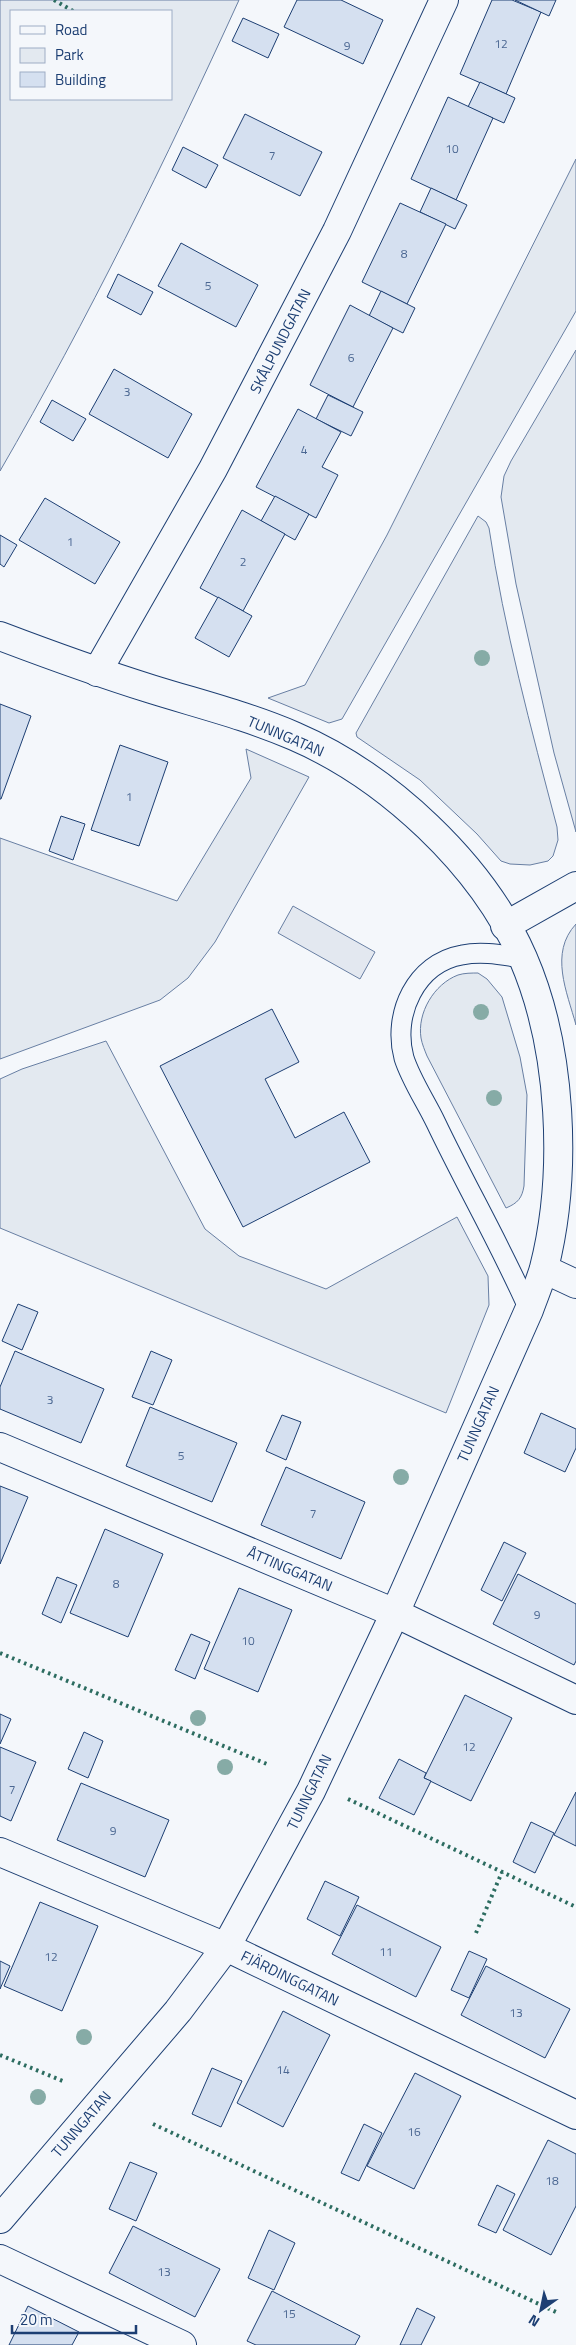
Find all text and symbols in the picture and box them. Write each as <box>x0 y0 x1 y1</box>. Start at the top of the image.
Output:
legend <box>10 10 172 100</box>
text: Road <box>55 18 87 41</box>
house number: 12 <box>494 34 508 53</box>
house number: 9 <box>344 36 351 55</box>
text: Park <box>55 43 84 66</box>
text: Building <box>55 68 106 91</box>
house number: 10 <box>445 139 459 158</box>
house number: 7 <box>269 146 275 165</box>
house number: 8 <box>401 244 408 263</box>
house number: 5 <box>205 276 212 295</box>
street label: SKÅLPUNDGATAN <box>244 285 316 397</box>
house number: 6 <box>348 348 355 367</box>
house number: 3 <box>124 382 130 401</box>
house number: 4 <box>301 440 308 459</box>
house number: 1 <box>67 532 73 551</box>
house number: 2 <box>240 552 246 571</box>
street label: TUNNGATAN <box>244 709 328 763</box>
house number: 1 <box>126 787 132 806</box>
street label: TUNNGATAN <box>451 1382 505 1466</box>
house number: 3 <box>47 1390 53 1409</box>
house number: 5 <box>178 1446 185 1465</box>
house number: 7 <box>310 1504 316 1523</box>
street label: ÅTTINGGATAN <box>244 1541 336 1597</box>
house number: 8 <box>113 1574 120 1593</box>
house number: 9 <box>534 1605 541 1624</box>
house number: 10 <box>241 1631 255 1650</box>
house number: 12 <box>462 1737 476 1756</box>
street label: TUNNGATAN <box>281 1750 337 1834</box>
house number: 7 <box>9 1780 15 1799</box>
house number: 9 <box>110 1821 117 1840</box>
house number: 11 <box>379 1942 393 1961</box>
street label: FJÄRDINGGATAN <box>237 1944 343 2012</box>
house number: 12 <box>44 1947 58 1966</box>
house number: 13 <box>509 2003 523 2022</box>
house number: 14 <box>276 2060 290 2079</box>
street label: TUNNGATAN <box>46 2086 116 2162</box>
house number: 16 <box>407 2122 421 2141</box>
house number: 18 <box>545 2171 559 2190</box>
house number: 13 <box>157 2262 171 2281</box>
north arrow <box>516 2285 566 2335</box>
scale bar <box>12 2302 136 2334</box>
house number: 15 <box>282 2304 296 2323</box>
text: 20 m <box>20 2308 53 2331</box>
text: N <box>524 2310 543 2333</box>

